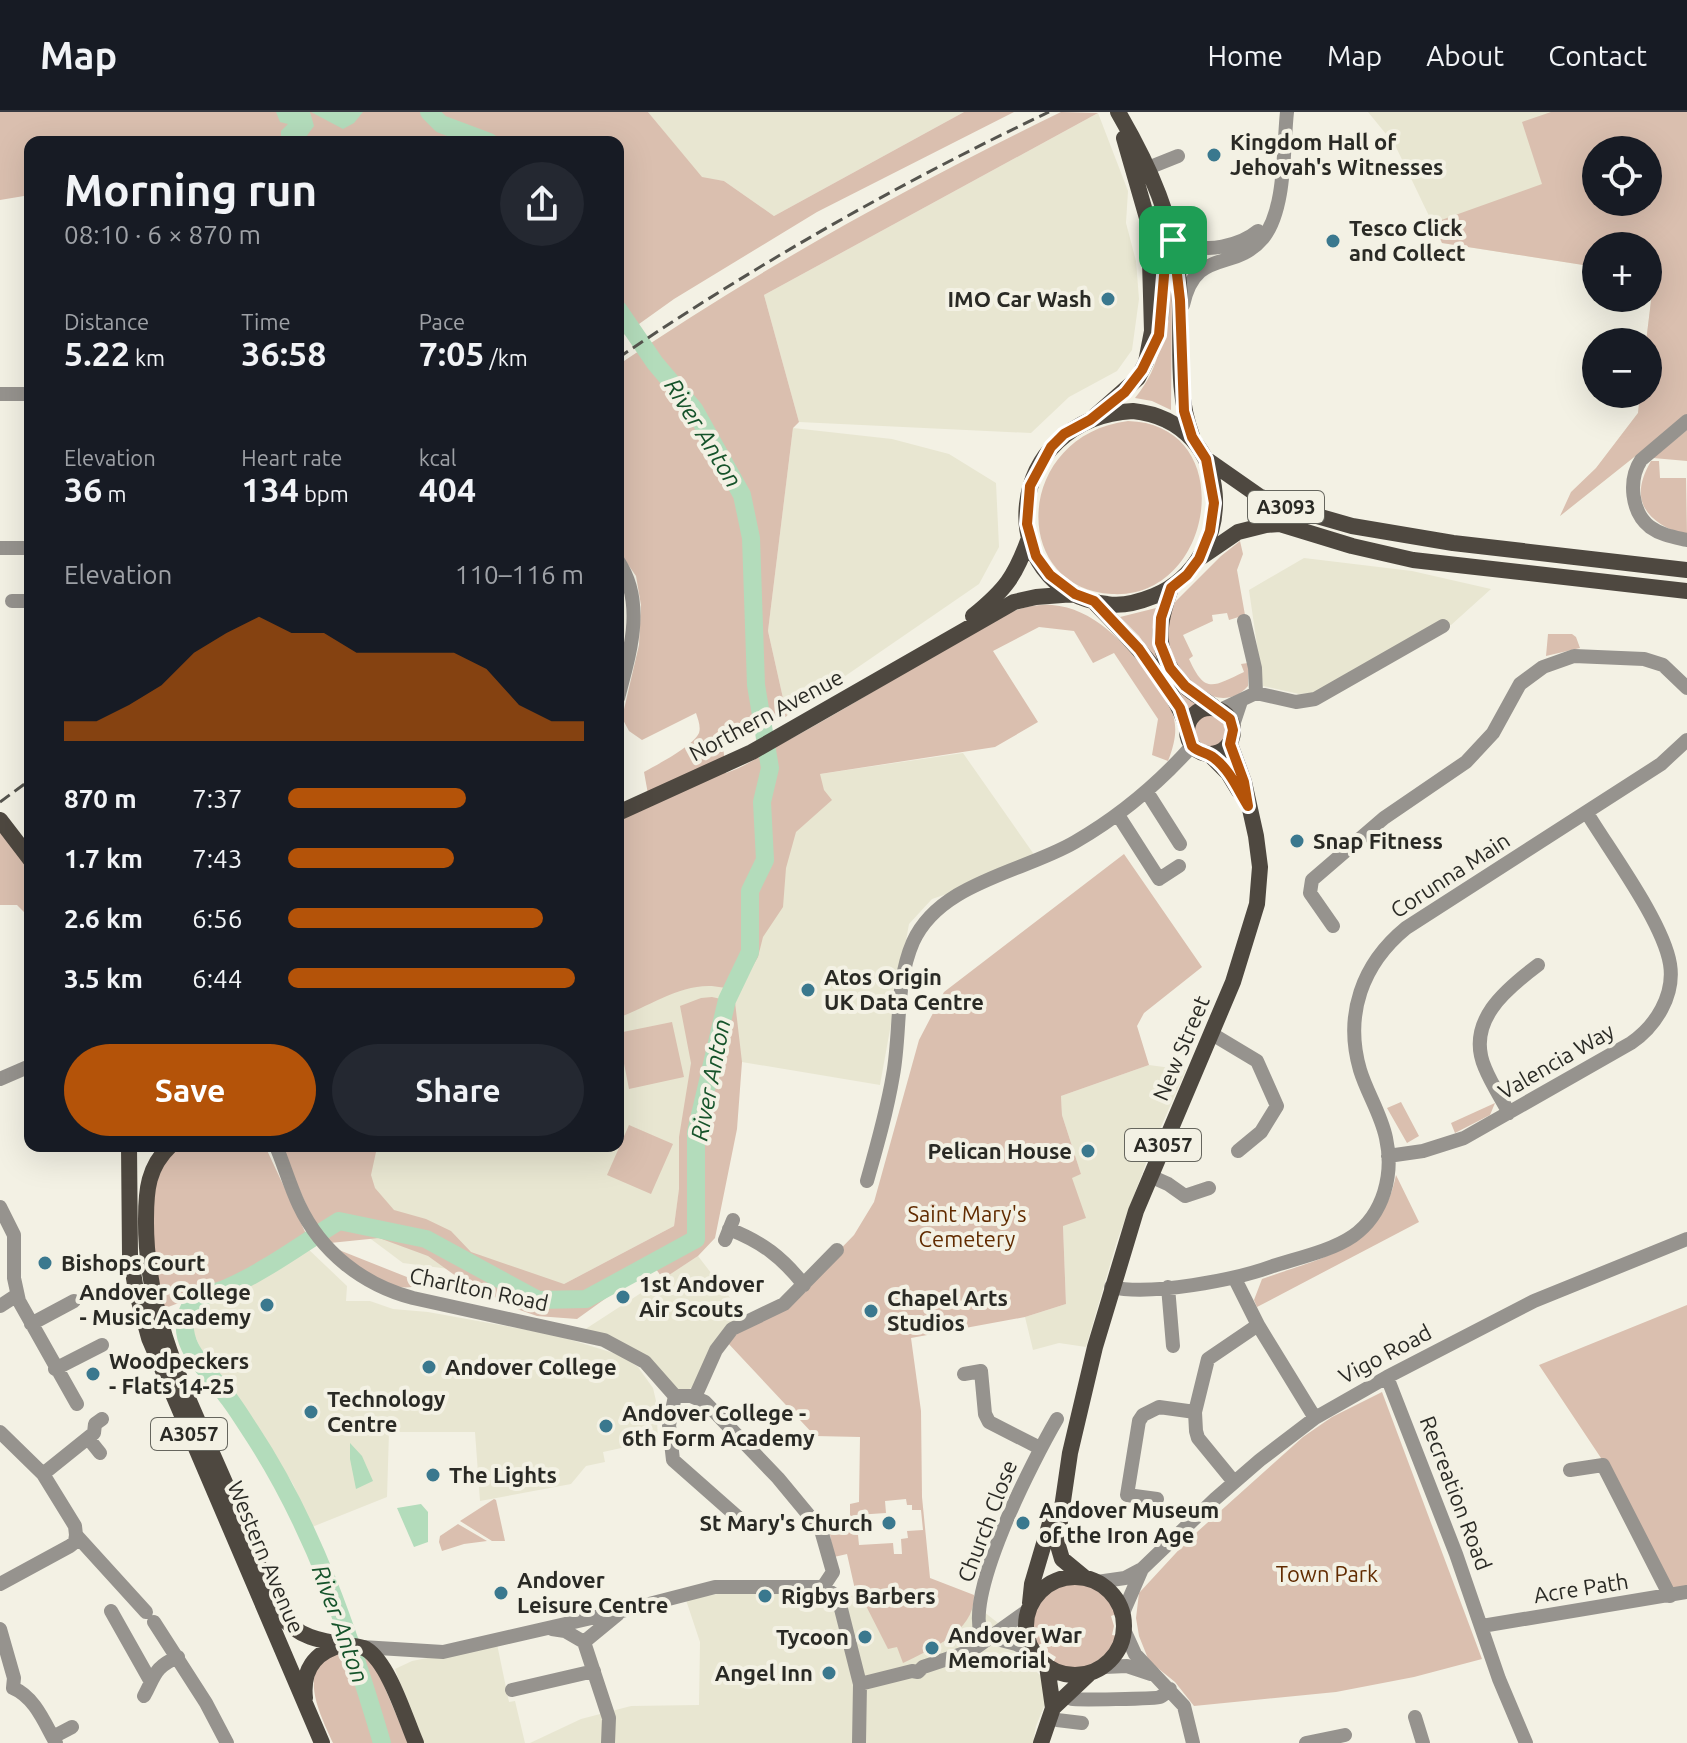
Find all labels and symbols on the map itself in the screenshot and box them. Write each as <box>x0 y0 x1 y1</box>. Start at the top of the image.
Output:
place label: Kingdom Hall of Jehovah's Witnesses <box>1230 129 1444 179</box>
marker: Kingdom Hall of Jehovah's Witnesses <box>1205 146 1223 164</box>
pin <box>1139 206 1207 274</box>
place label: Tesco Click and Collect <box>1349 215 1466 265</box>
marker: Tesco Click and Collect <box>1324 232 1342 250</box>
place label: IMO Car Wash <box>947 286 1092 311</box>
marker: IMO Car Wash <box>1099 290 1117 308</box>
water label: River Anton <box>659 373 748 492</box>
road number: A3093 <box>1248 491 1324 523</box>
street label: Northern Avenue <box>685 664 847 766</box>
street label: Corunna Main <box>1385 827 1514 922</box>
place label: Snap Fitness <box>1313 828 1443 853</box>
marker: Snap Fitness <box>1288 832 1306 850</box>
place label: Atos Origin UK Data Centre <box>824 964 984 1014</box>
marker: Atos Origin UK Data Centre <box>799 981 817 999</box>
street label: New Street <box>1147 991 1214 1104</box>
water label: River Anton <box>685 1017 736 1143</box>
street label: Valencia Way <box>1494 1017 1618 1104</box>
road number: A3057 <box>1125 1129 1201 1161</box>
place label: Pelican House <box>927 1138 1072 1163</box>
marker: Pelican House <box>1079 1142 1097 1160</box>
park label: Saint Mary's Cemetery <box>907 1201 1027 1251</box>
place label: Bishops Court <box>61 1250 205 1275</box>
marker: Bishops Court <box>36 1254 54 1272</box>
street label: Charlton Road <box>407 1262 551 1315</box>
place label: 1st Andover Air Scouts <box>639 1271 764 1321</box>
place label: Andover College - Music Academy <box>79 1279 251 1329</box>
place label: Chapel Arts Studios <box>887 1285 1008 1335</box>
marker: 1st Andover Air Scouts <box>614 1288 632 1306</box>
marker: Andover College - Music Academy <box>258 1296 276 1314</box>
marker: Chapel Arts Studios <box>862 1302 880 1320</box>
street label: Vigo Road <box>1334 1319 1435 1388</box>
place label: Woodpeckers - Flats 14-25 <box>109 1348 249 1398</box>
place label: Andover College <box>445 1354 617 1379</box>
marker: Andover College <box>420 1358 438 1376</box>
marker: Woodpeckers - Flats 14-25 <box>84 1365 102 1383</box>
place label: Technology Centre <box>327 1386 446 1436</box>
place label: Andover College - 6th Form Academy <box>622 1400 815 1450</box>
marker: Technology Centre <box>302 1403 320 1421</box>
street label: Recreation Road <box>1416 1412 1497 1573</box>
marker: Andover College - 6th Form Academy <box>597 1417 615 1435</box>
road number: A3057 <box>151 1418 227 1450</box>
street label: Church Close <box>952 1456 1021 1585</box>
place label: The Lights <box>449 1462 557 1487</box>
marker: The Lights <box>424 1466 442 1484</box>
street label: Western Avenue <box>223 1477 310 1636</box>
place label: Andover Museum of the Iron Age <box>1039 1497 1219 1547</box>
place label: St Mary's Church <box>700 1510 873 1535</box>
marker: St Mary's Church <box>880 1514 898 1532</box>
marker: Andover Museum of the Iron Age <box>1014 1514 1032 1532</box>
water label: River Anton <box>307 1561 374 1686</box>
park label: Town Park <box>1276 1561 1378 1586</box>
place label: Andover Leisure Centre <box>517 1567 668 1617</box>
street label: Acre Path <box>1532 1568 1630 1607</box>
place label: Rigbys Barbers <box>781 1583 936 1608</box>
marker: Andover Leisure Centre <box>492 1584 510 1602</box>
marker: Rigbys Barbers <box>756 1587 774 1605</box>
place label: Andover War Memorial <box>948 1622 1082 1672</box>
place label: Tycoon <box>776 1624 849 1649</box>
marker: Tycoon <box>856 1628 874 1646</box>
marker: Andover War Memorial <box>923 1639 941 1657</box>
place label: Angel Inn <box>715 1660 813 1685</box>
marker: Angel Inn <box>820 1664 838 1682</box>

